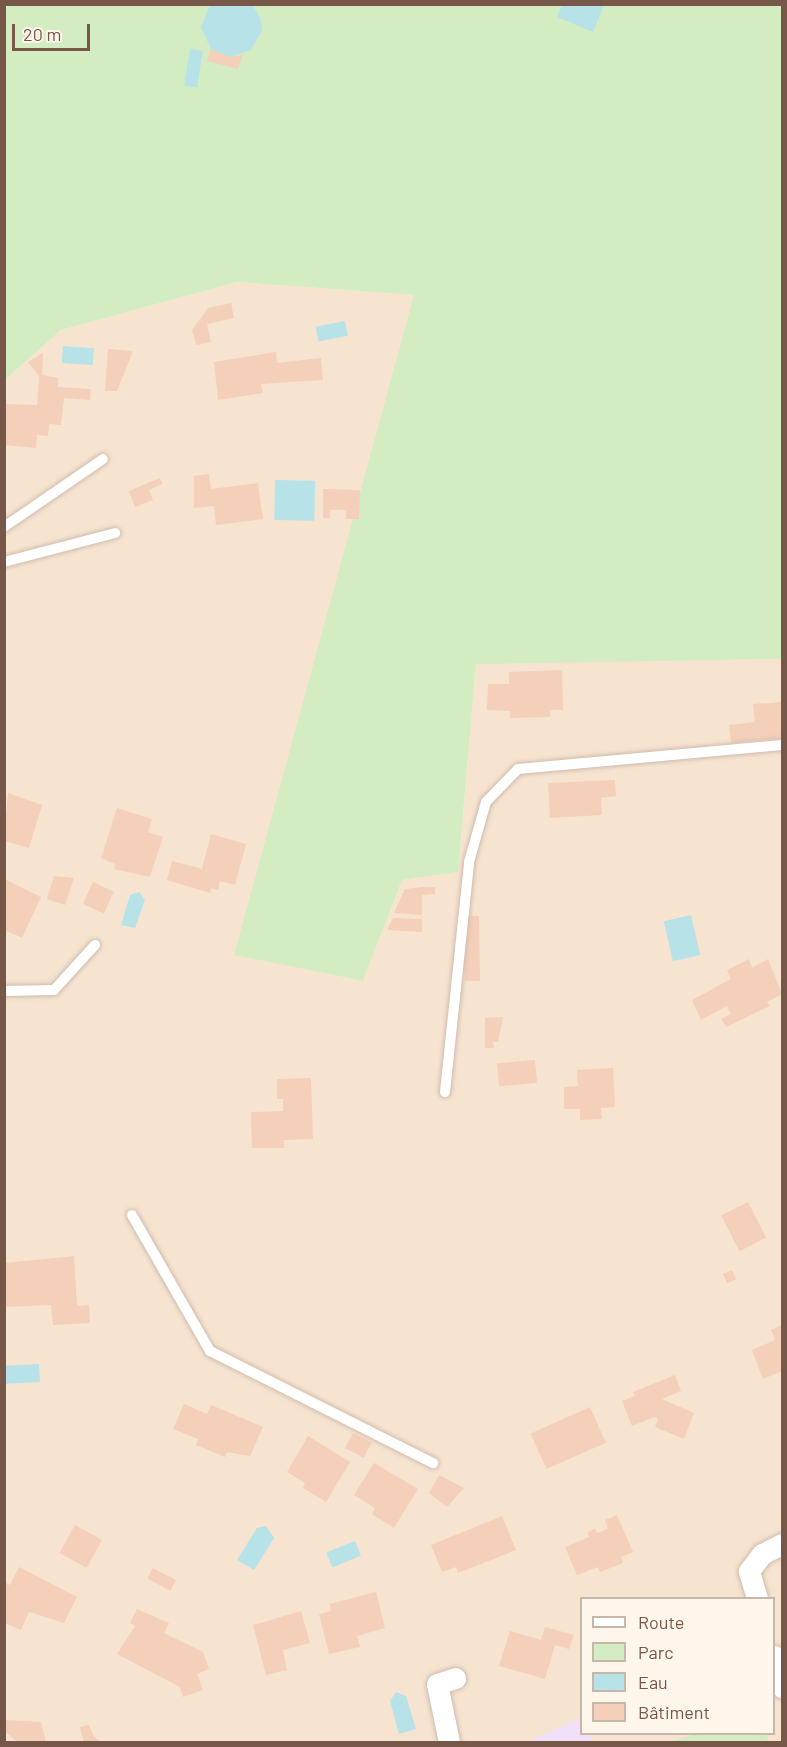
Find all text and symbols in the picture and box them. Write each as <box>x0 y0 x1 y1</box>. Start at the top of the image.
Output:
scale bar <box>15 12 93 50</box>
text: 20 m <box>23 23 61 45</box>
legend <box>580 1597 775 1735</box>
text: Route <box>638 1611 684 1633</box>
text: Parc <box>638 1641 674 1663</box>
text: Eau <box>638 1671 668 1693</box>
text: Bâtiment <box>638 1701 710 1723</box>

